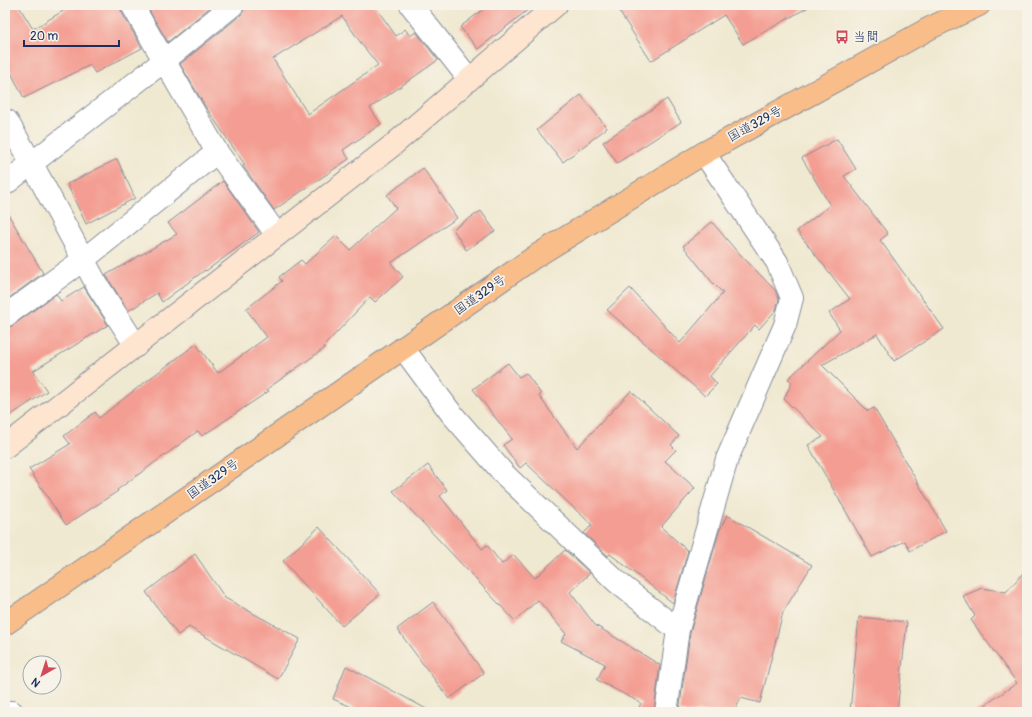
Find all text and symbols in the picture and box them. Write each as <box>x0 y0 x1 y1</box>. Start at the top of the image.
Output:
scale bar <box>24 22 119 48</box>
text: 20 m <box>30 29 59 44</box>
bus stop icon: 当間 <box>834 29 850 45</box>
place label: 当間 <box>853 29 879 45</box>
street label: 国道329号 <box>725 102 785 146</box>
street label: 国道329号 <box>451 271 509 319</box>
street label: 国道329号 <box>184 455 242 503</box>
north arrow <box>22 655 62 695</box>
text: N <box>29 675 43 690</box>

